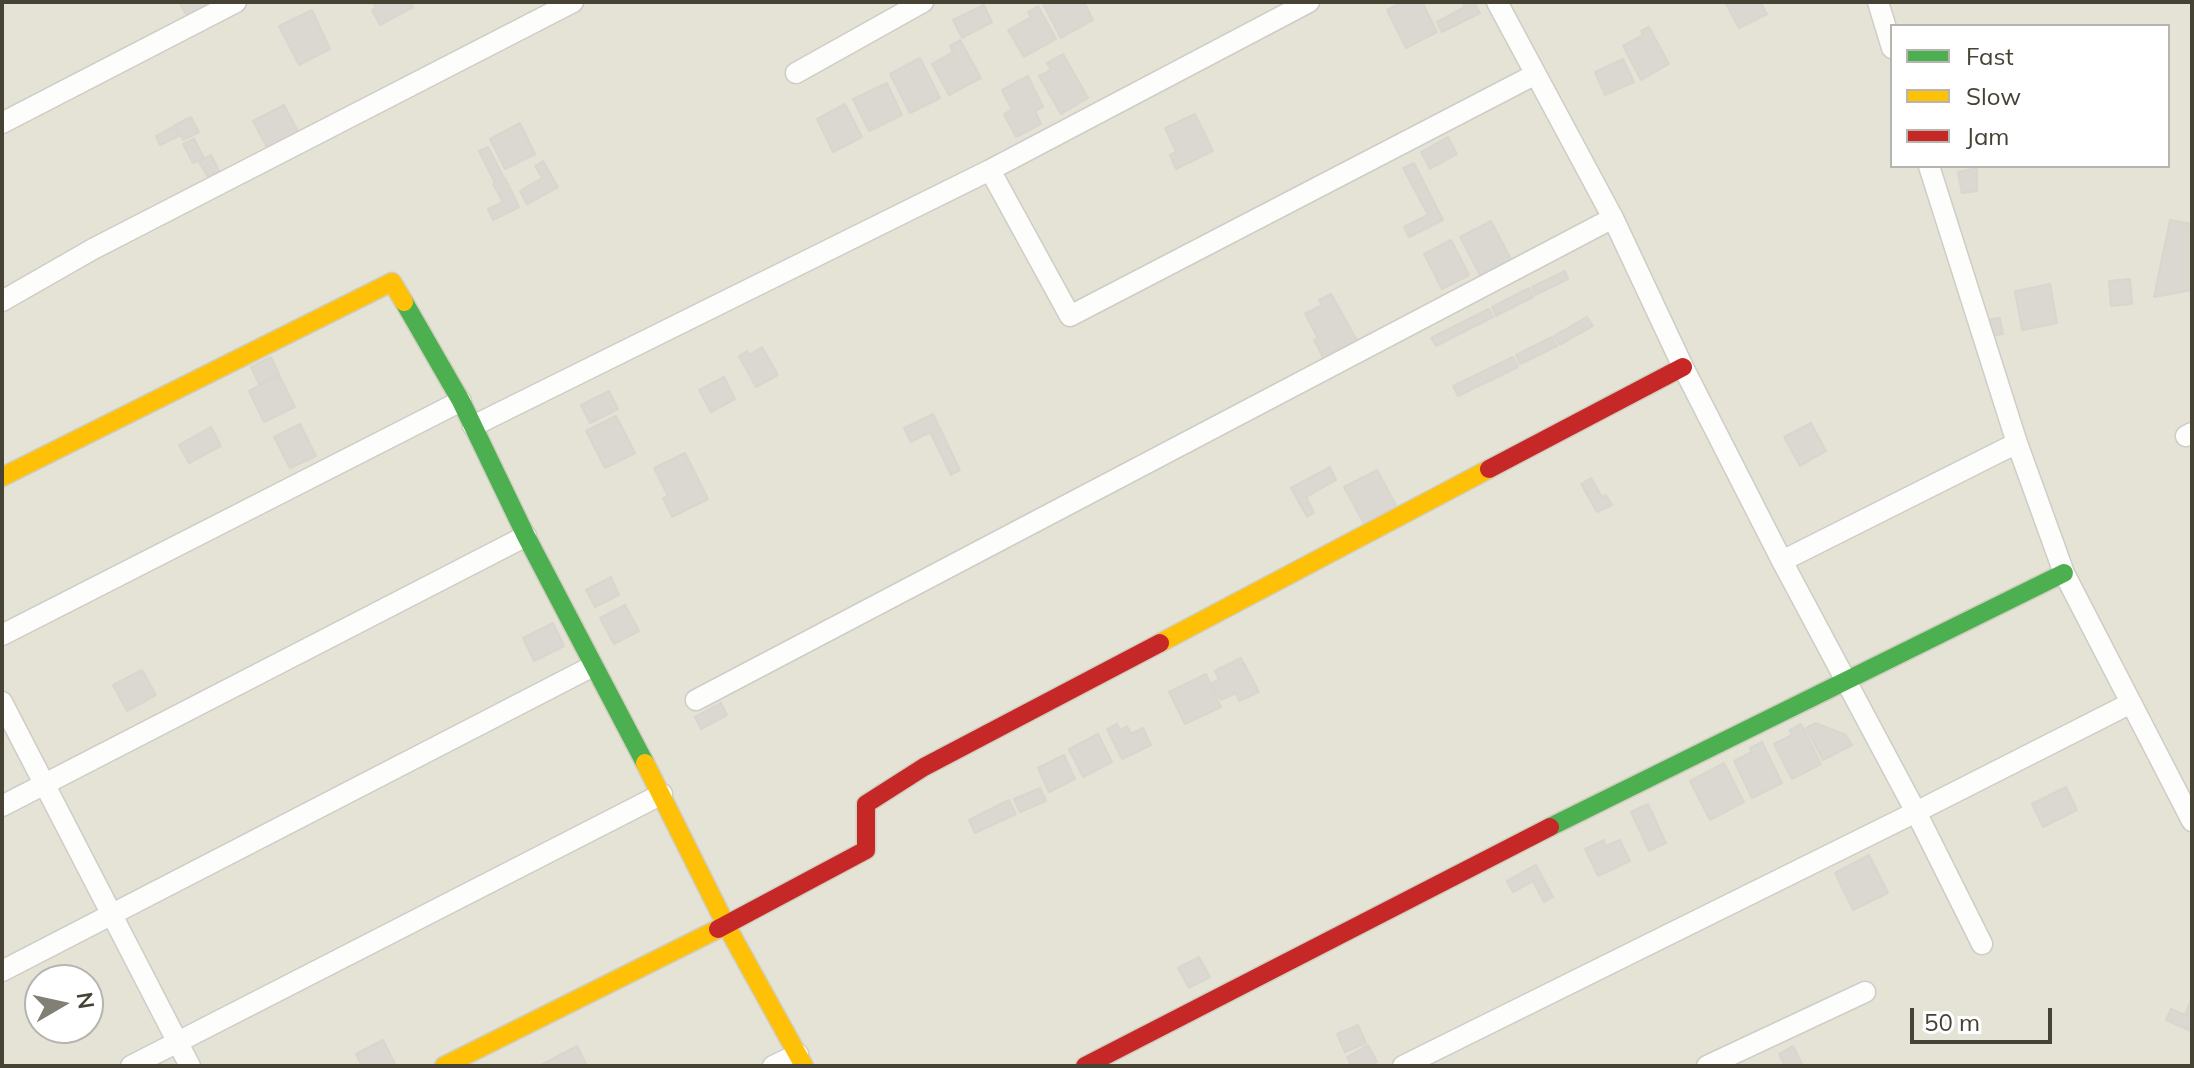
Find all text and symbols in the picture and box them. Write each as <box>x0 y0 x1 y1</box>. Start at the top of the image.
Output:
legend <box>1890 24 2170 168</box>
text: Fast <box>1966 41 2014 71</box>
text: Slow <box>1966 81 2021 111</box>
text: Jam <box>1966 121 2009 151</box>
north arrow <box>24 964 104 1044</box>
text: N <box>71 990 101 1011</box>
scale bar <box>1914 992 2056 1042</box>
text: 50 m <box>1924 1007 1980 1037</box>

